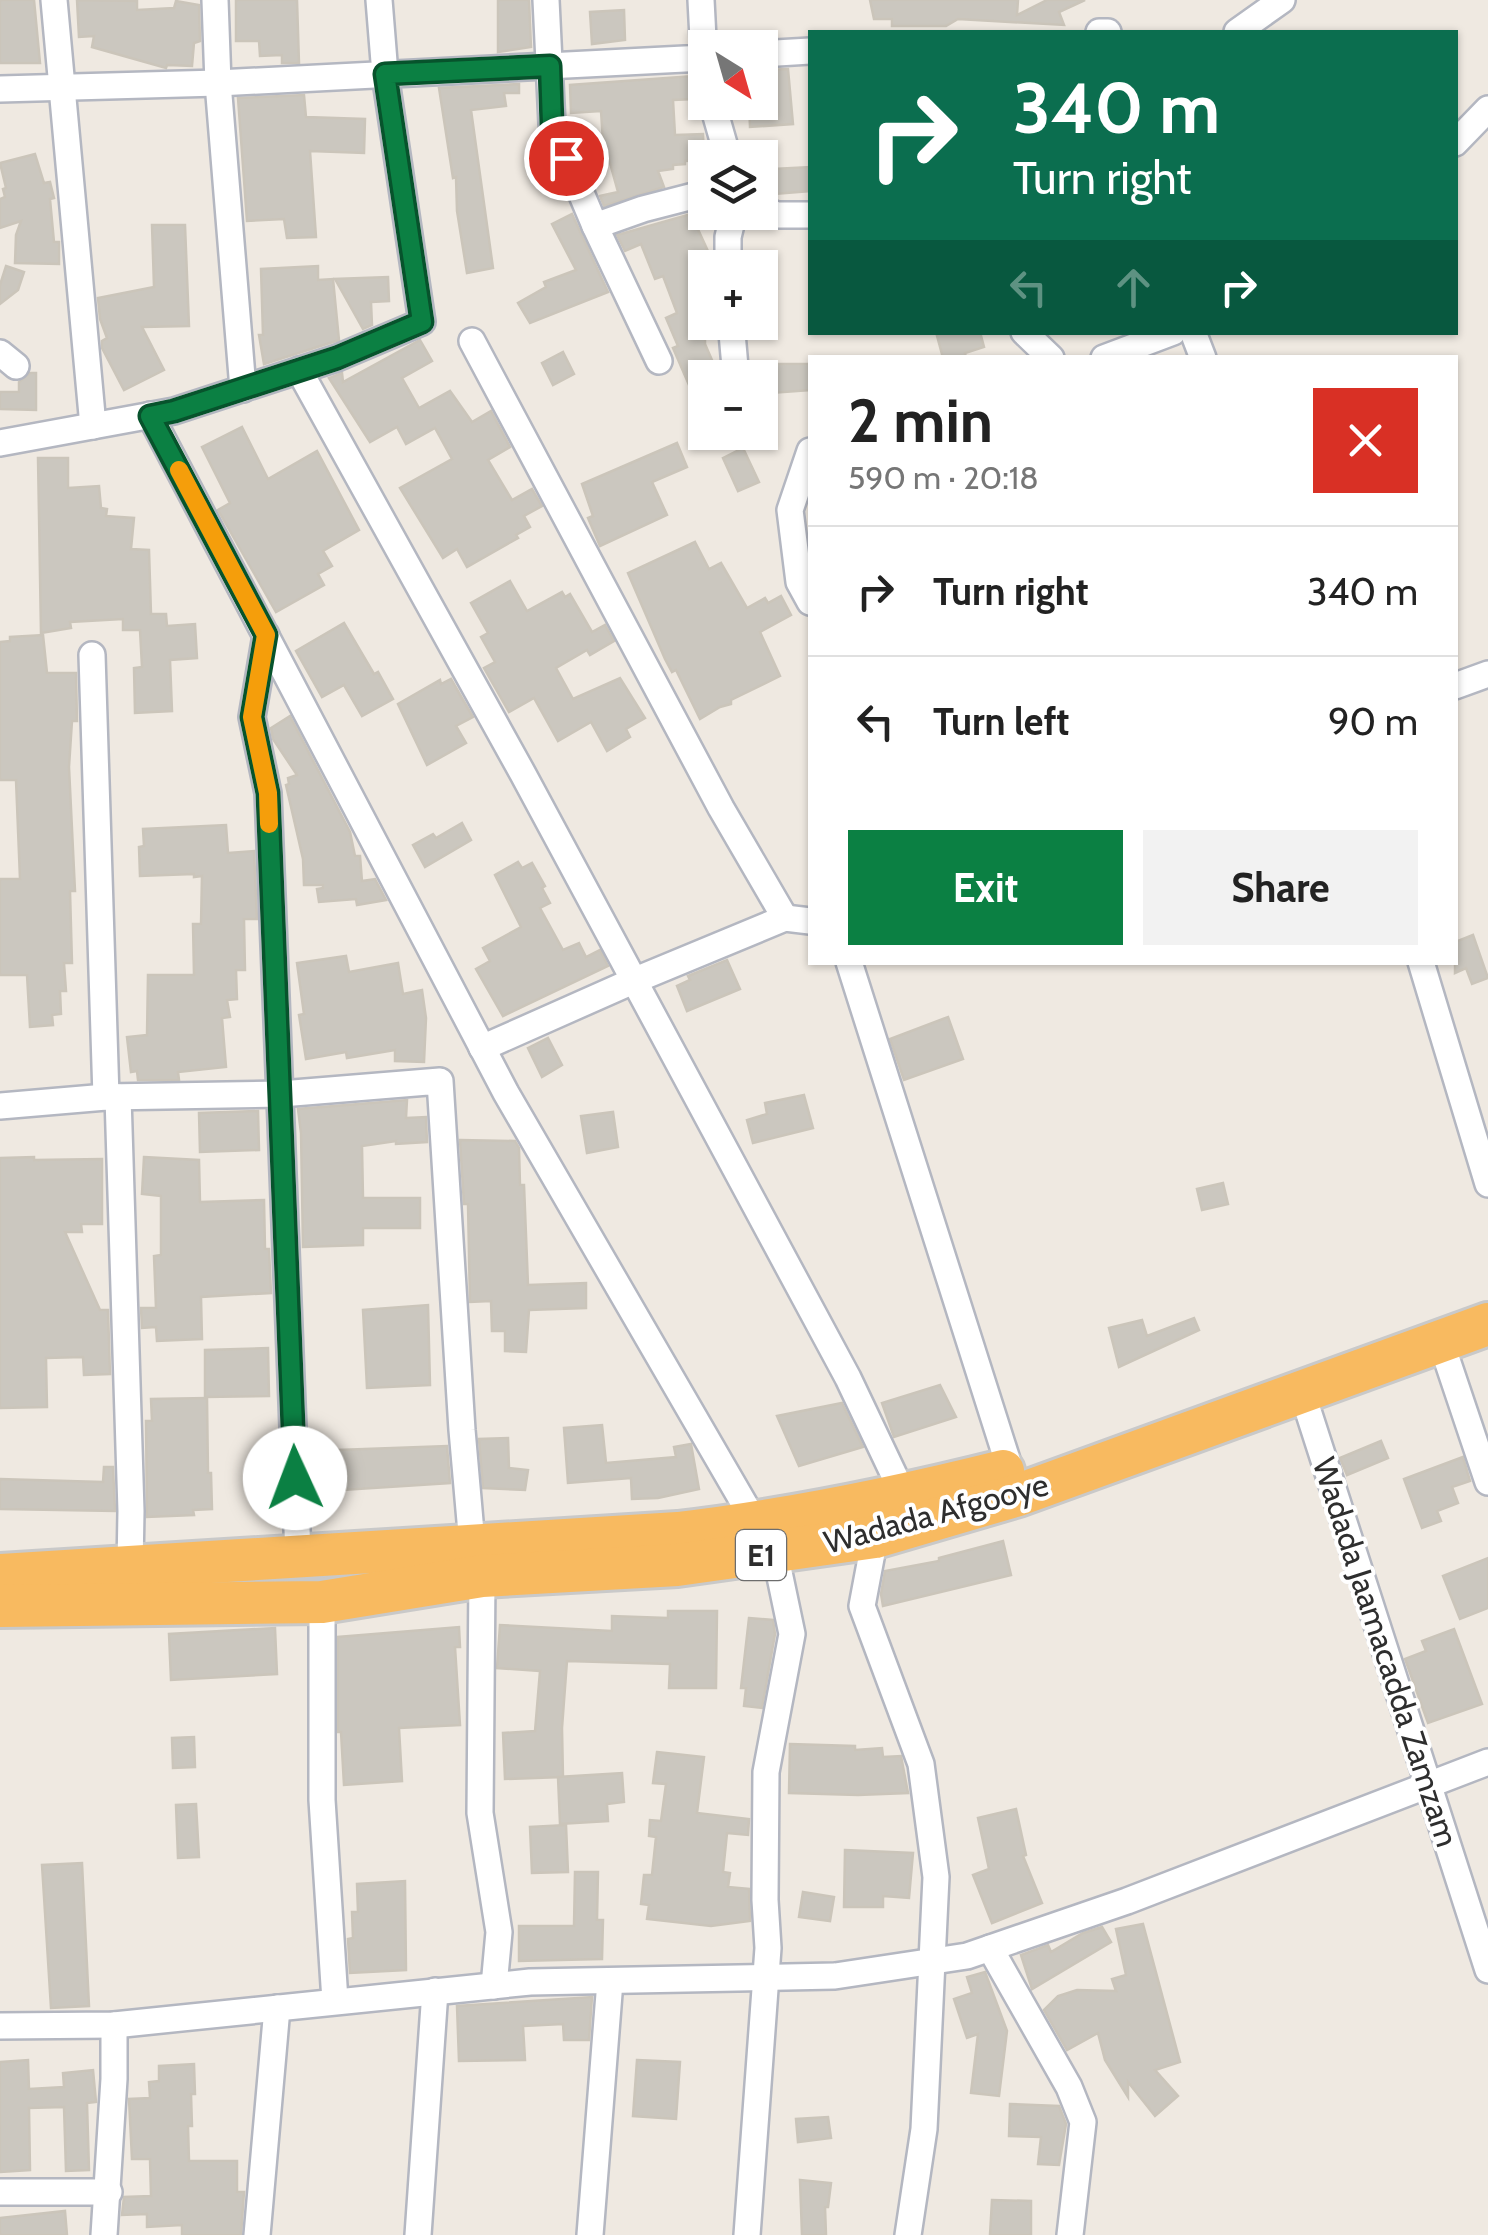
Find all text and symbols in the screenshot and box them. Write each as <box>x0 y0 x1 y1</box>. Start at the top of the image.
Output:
north arrow <box>688 30 778 120</box>
map controls <box>688 30 778 450</box>
text: 340 m <box>1013 65 1220 151</box>
icon: right <box>848 70 978 200</box>
pin <box>524 116 609 201</box>
icon: arrive <box>539 131 594 186</box>
button: layers <box>688 140 778 230</box>
text: Turn right <box>1013 151 1192 205</box>
button: + <box>688 250 778 340</box>
icon: left <box>1001 260 1056 315</box>
icon: ahead <box>1106 260 1161 315</box>
icon: right <box>1211 260 1266 315</box>
button: − <box>688 360 778 450</box>
text: 2 min <box>848 384 993 457</box>
button: close <box>1313 388 1418 493</box>
text: 590 m · 20:18 <box>848 458 1039 497</box>
icon: right <box>848 564 903 619</box>
text: Turn right <box>933 568 1089 615</box>
text: 340 m <box>1307 568 1418 615</box>
icon: left <box>848 694 903 749</box>
text: Turn left <box>933 698 1069 745</box>
text: 90 m <box>1328 698 1418 745</box>
button: Exit <box>848 830 1123 945</box>
button: Share <box>1143 830 1418 945</box>
position arrow <box>243 1426 347 1530</box>
street label: Wadada Jaamacadda Zamzam <box>1305 1452 1467 1852</box>
street label: Wadada Afgooye <box>820 1464 1052 1562</box>
road number: E1 <box>736 1530 786 1580</box>

